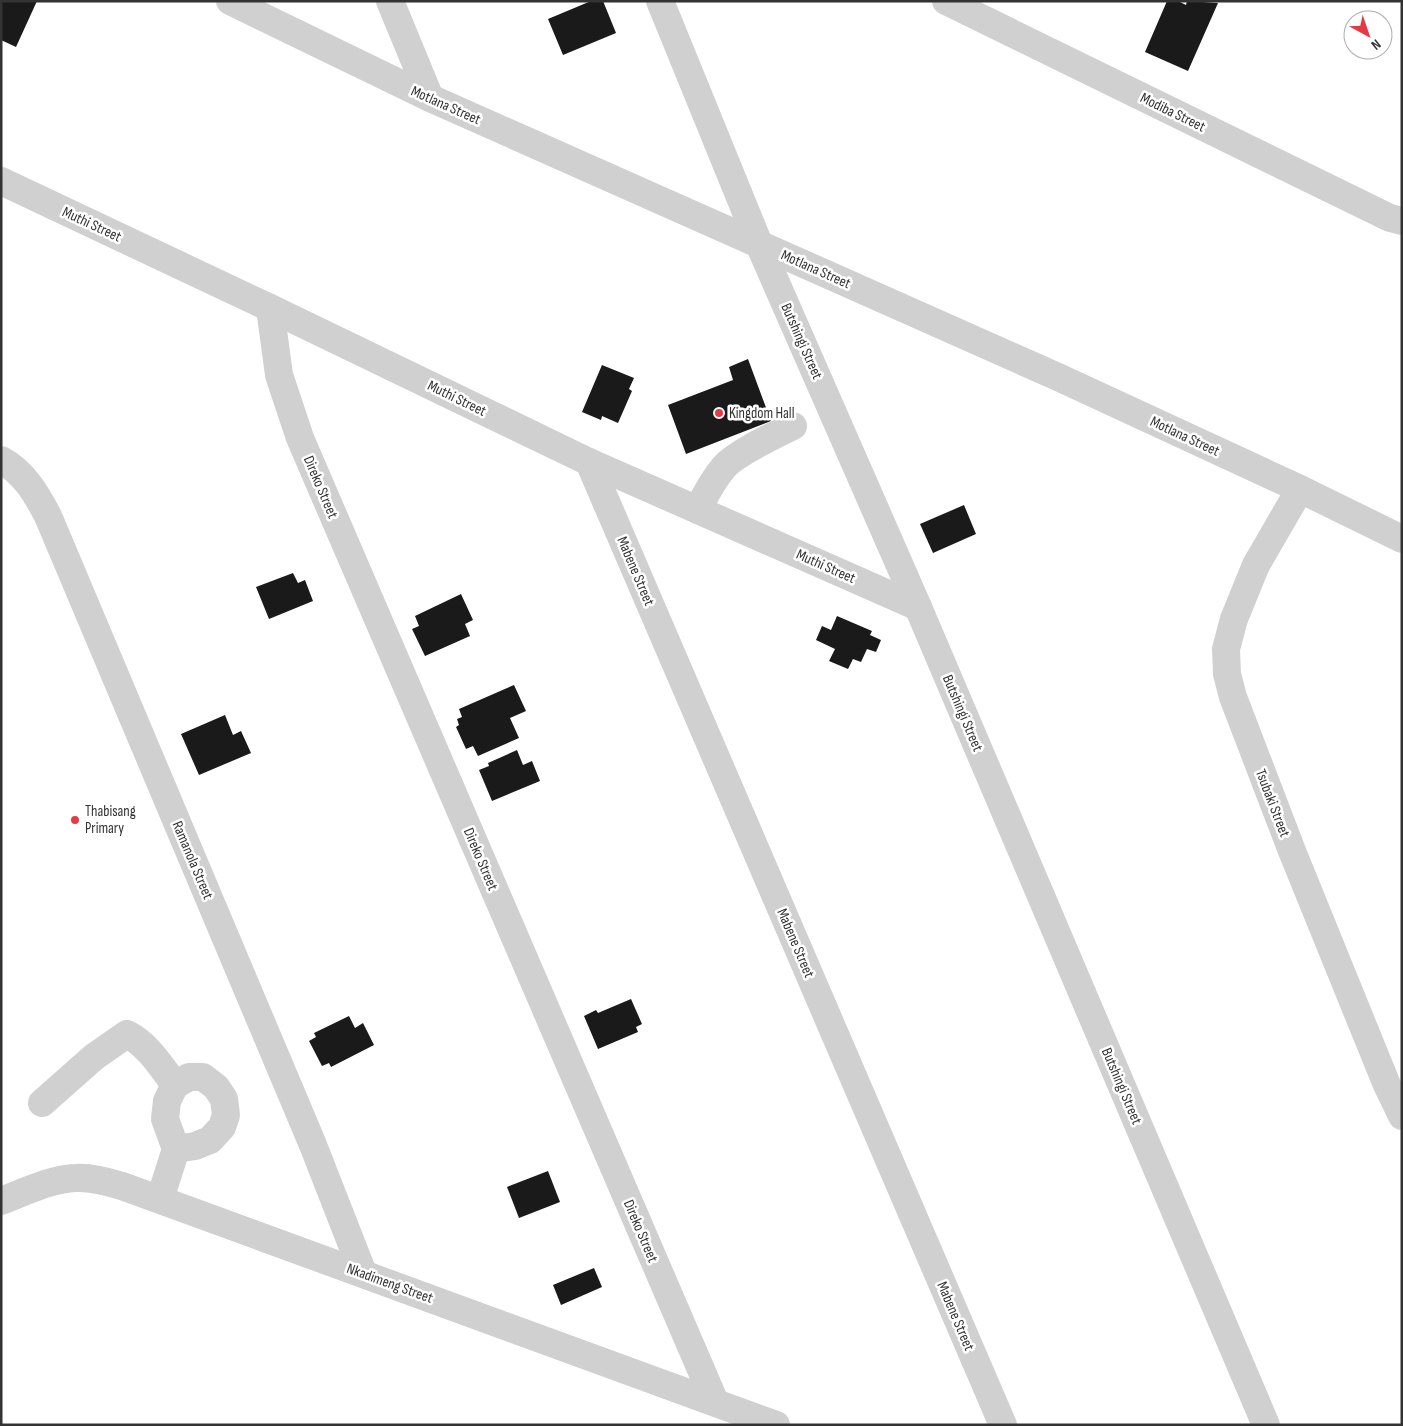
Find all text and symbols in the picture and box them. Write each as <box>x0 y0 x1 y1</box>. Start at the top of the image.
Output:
north arrow <box>1343 10 1393 60</box>
text: N <box>1368 36 1384 53</box>
street label: Motlana Street <box>408 82 484 129</box>
street label: Modiba Street <box>1137 89 1209 137</box>
street label: Muthi Street <box>59 203 125 247</box>
street label: Motlana Street <box>778 246 854 293</box>
street label: Butshingi Street <box>776 300 827 383</box>
street label: Muthi Street <box>424 376 490 421</box>
place label: Kingdom Hall <box>729 404 794 423</box>
marker: Kingdom Hall <box>713 407 725 419</box>
street label: Motlana Street <box>1147 412 1223 461</box>
street label: Direko Street <box>299 453 342 522</box>
street label: Mabene Street <box>612 534 659 609</box>
street label: Muthi Street <box>793 545 859 588</box>
street label: Butshingi Street <box>938 672 987 755</box>
street label: Tsubaki Street <box>1251 766 1294 840</box>
place label: Thabisang Primary <box>85 802 136 838</box>
marker: Thabisang Primary <box>69 814 81 826</box>
street label: Ramanola Street <box>168 818 218 903</box>
street label: Direko Street <box>459 825 502 894</box>
street label: Mabene Street <box>772 906 819 981</box>
street label: Butshingi Street <box>1097 1045 1146 1128</box>
street label: Direko Street <box>619 1197 662 1266</box>
street label: Nkadimeng Street <box>344 1259 436 1308</box>
street label: Mabene Street <box>932 1279 979 1354</box>

